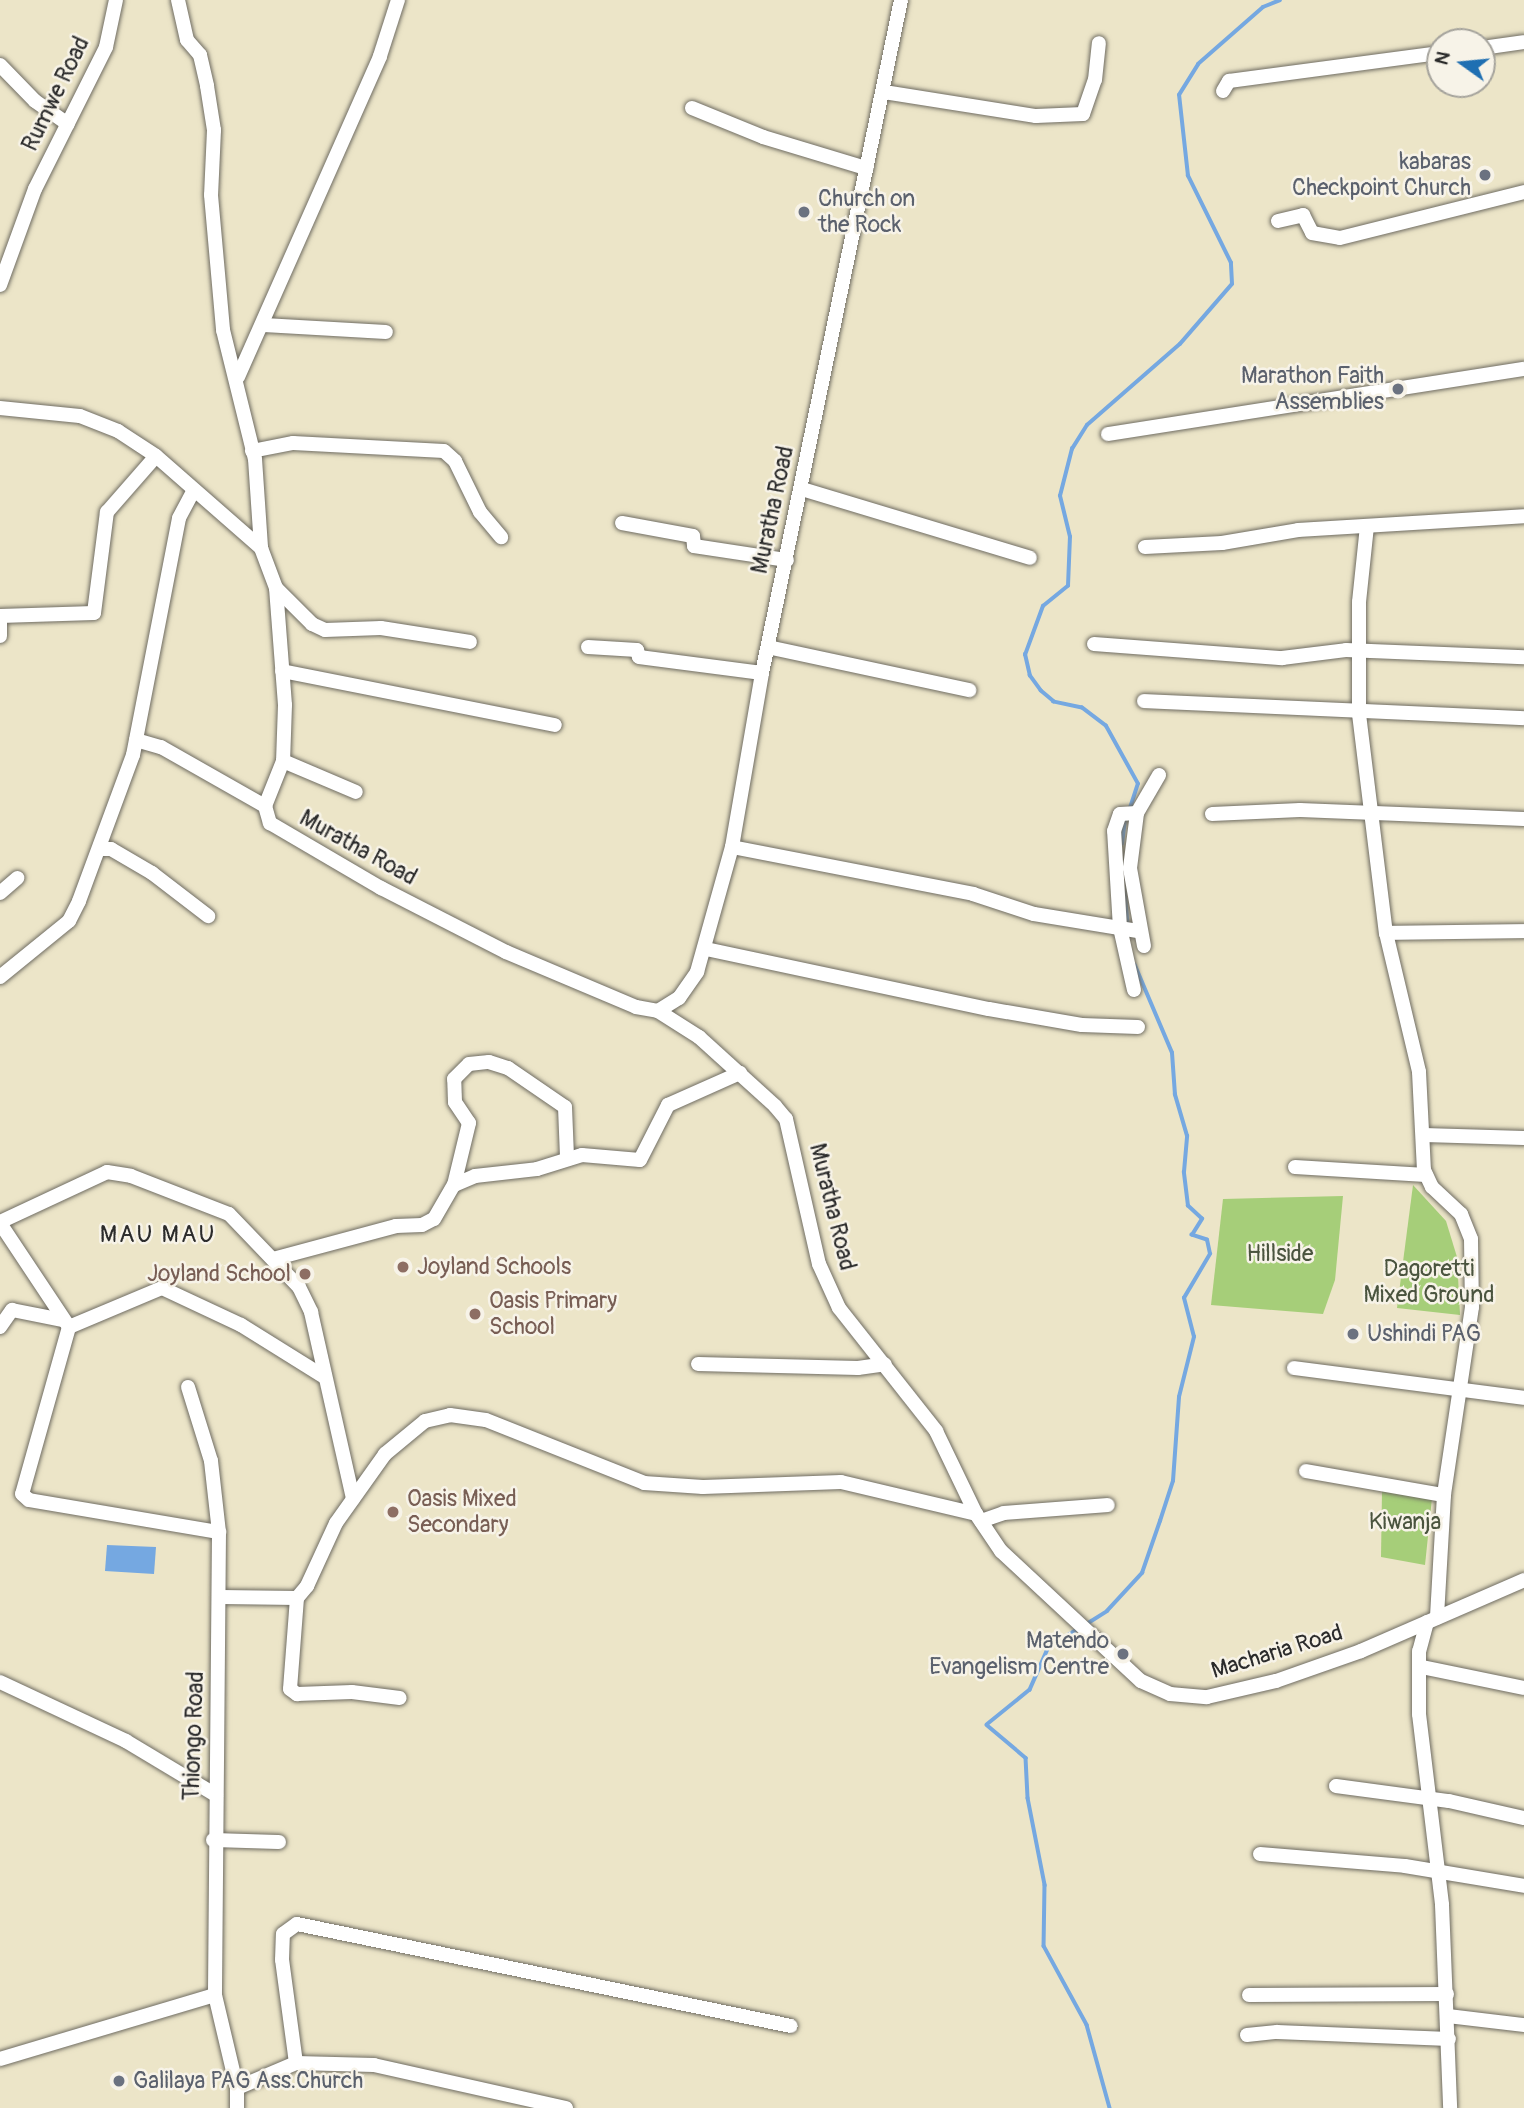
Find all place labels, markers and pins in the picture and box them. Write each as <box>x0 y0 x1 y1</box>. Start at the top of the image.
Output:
place label: kabaras Checkpoint Church <box>1292 148 1471 202</box>
marker: kabaras Checkpoint Church <box>1477 167 1493 183</box>
place label: Church on the Rock <box>818 185 915 239</box>
marker: Church on the Rock <box>796 204 812 220</box>
place label: Marathon Faith Assemblies <box>1241 362 1384 416</box>
marker: Marathon Faith Assemblies <box>1390 381 1406 397</box>
place label: Joyland Schools <box>417 1253 571 1281</box>
marker: Joyland Schools <box>395 1259 411 1275</box>
place label: Joyland School <box>147 1260 291 1288</box>
marker: Joyland School <box>297 1266 313 1282</box>
place label: Oasis Primary School <box>489 1287 617 1341</box>
marker: Oasis Primary School <box>467 1306 483 1322</box>
place label: Ushindi PAG <box>1367 1320 1481 1348</box>
marker: Ushindi PAG <box>1345 1326 1361 1342</box>
place label: Oasis Mixed Secondary <box>407 1485 517 1539</box>
marker: Oasis Mixed Secondary <box>385 1504 401 1520</box>
place label: Matendo Evangelism Centre <box>929 1627 1109 1681</box>
marker: Matendo Evangelism Centre <box>1115 1646 1131 1662</box>
place label: Galilaya PAG Ass.Church <box>133 2067 363 2095</box>
marker: Galilaya PAG Ass.Church <box>111 2073 127 2089</box>

